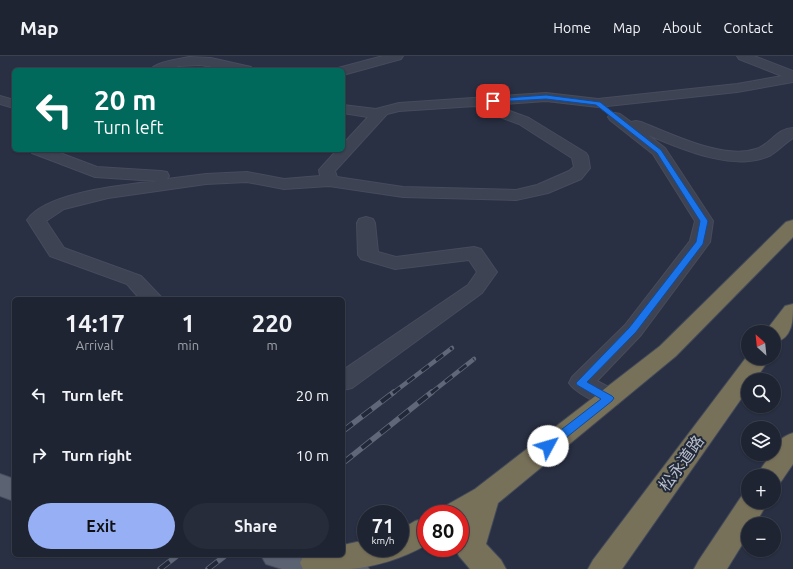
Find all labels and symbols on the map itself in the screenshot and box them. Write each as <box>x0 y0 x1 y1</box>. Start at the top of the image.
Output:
pin <box>476 84 510 118</box>
north arrow <box>741 325 781 365</box>
position arrow <box>527 425 569 467</box>
street label: 松永道路 <box>655 432 707 494</box>
speed limit sign: 80 <box>417 505 469 557</box>

